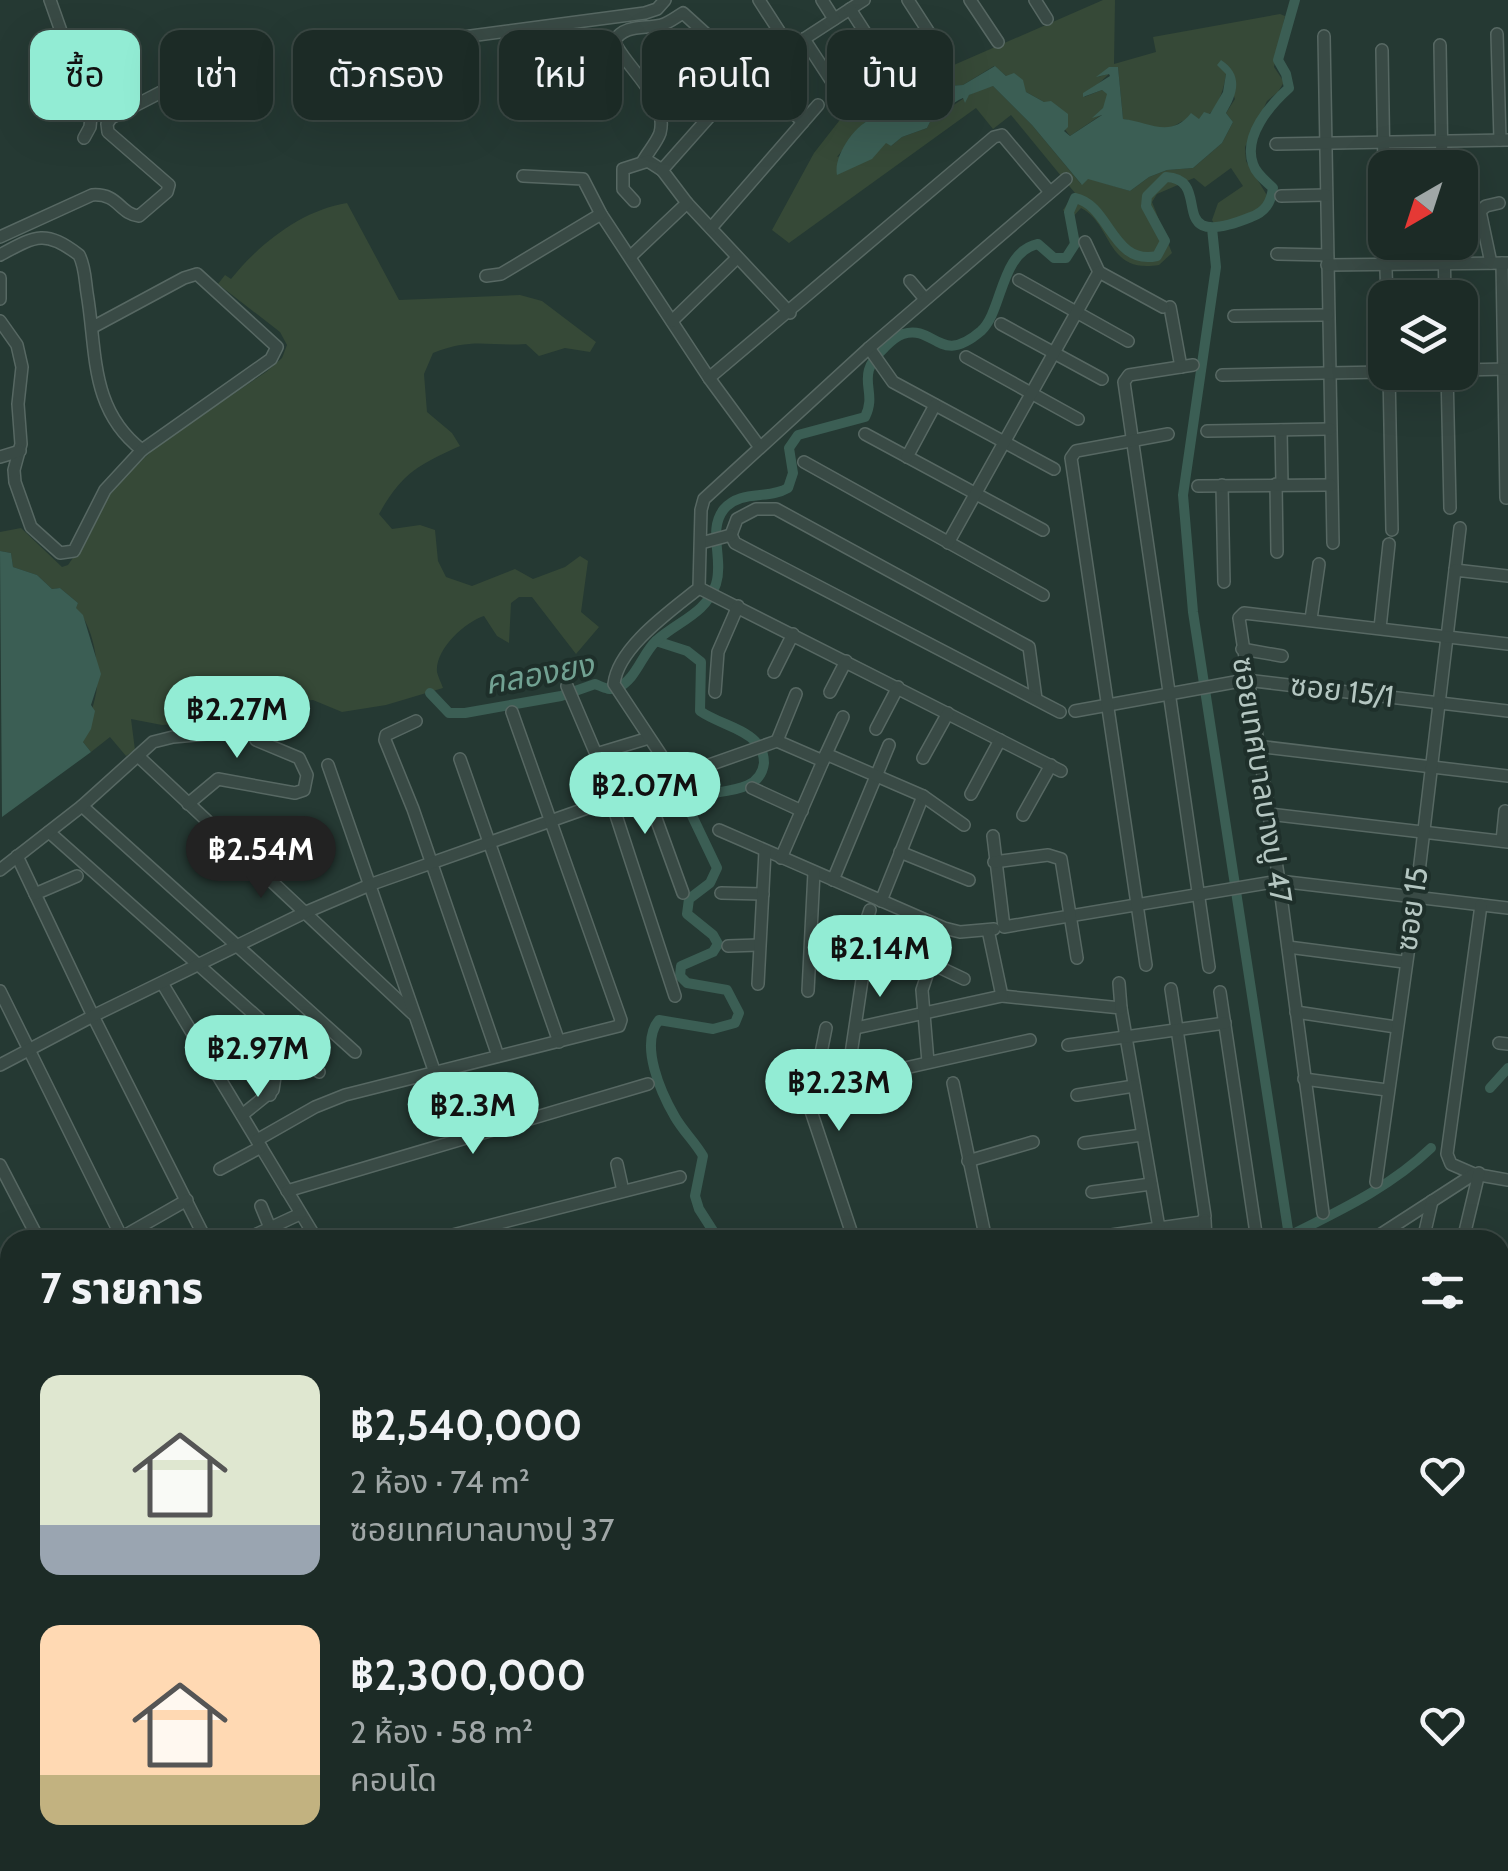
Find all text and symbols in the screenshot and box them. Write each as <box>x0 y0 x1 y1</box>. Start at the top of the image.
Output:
chip: ซื้อ <box>30 30 140 120</box>
chip: เช่า <box>160 30 273 120</box>
chip: ตัวกรอง <box>293 30 479 120</box>
chip: ใหม่ <box>499 30 622 120</box>
chip: คอนโด <box>642 30 807 120</box>
chip: บ้าน <box>827 30 953 120</box>
north arrow <box>1368 150 1478 260</box>
map controls <box>1368 150 1478 390</box>
button: layers <box>1368 280 1478 390</box>
water label: คลองยง <box>482 644 598 702</box>
street label: ซอยเทศบาลบางปู 47 <box>1225 654 1300 906</box>
street label: ซอย 15/1 <box>1288 666 1396 715</box>
pin: ฿2.27M <box>156 676 318 761</box>
text: ฿2.27M <box>186 689 288 728</box>
pin: ฿2.07M <box>564 752 726 837</box>
text: ฿2.07M <box>591 765 699 804</box>
pin: ฿2.54M <box>180 816 342 901</box>
text: ฿2.54M <box>208 829 314 868</box>
street label: ซอย 15 <box>1387 865 1436 953</box>
pin: ฿2.14M <box>799 915 961 1000</box>
text: ฿2.14M <box>830 928 930 967</box>
pin: ฿2.97M <box>177 1015 339 1100</box>
text: ฿2.97M <box>207 1028 309 1067</box>
pin: ฿2.23M <box>758 1049 920 1134</box>
text: ฿2.23M <box>787 1062 891 1101</box>
pin: ฿2.3M <box>403 1072 543 1157</box>
text: ฿2.3M <box>430 1085 516 1124</box>
text: 7 รายการ <box>40 1262 203 1314</box>
icon: filters <box>1415 1263 1470 1318</box>
text: ฿2,540,000 <box>350 1399 583 1451</box>
icon: home <box>120 1415 240 1535</box>
icon: heart <box>1415 1448 1470 1503</box>
text: 2 ห้อง · 74 m² <box>350 1462 530 1501</box>
text: ซอยเทศบาลบางปู 37 <box>350 1510 614 1549</box>
text: ฿2,300,000 <box>350 1649 586 1701</box>
icon: home <box>120 1665 240 1785</box>
icon: heart <box>1415 1698 1470 1753</box>
text: 2 ห้อง · 58 m² <box>350 1712 533 1751</box>
text: คอนโด <box>350 1760 437 1799</box>

